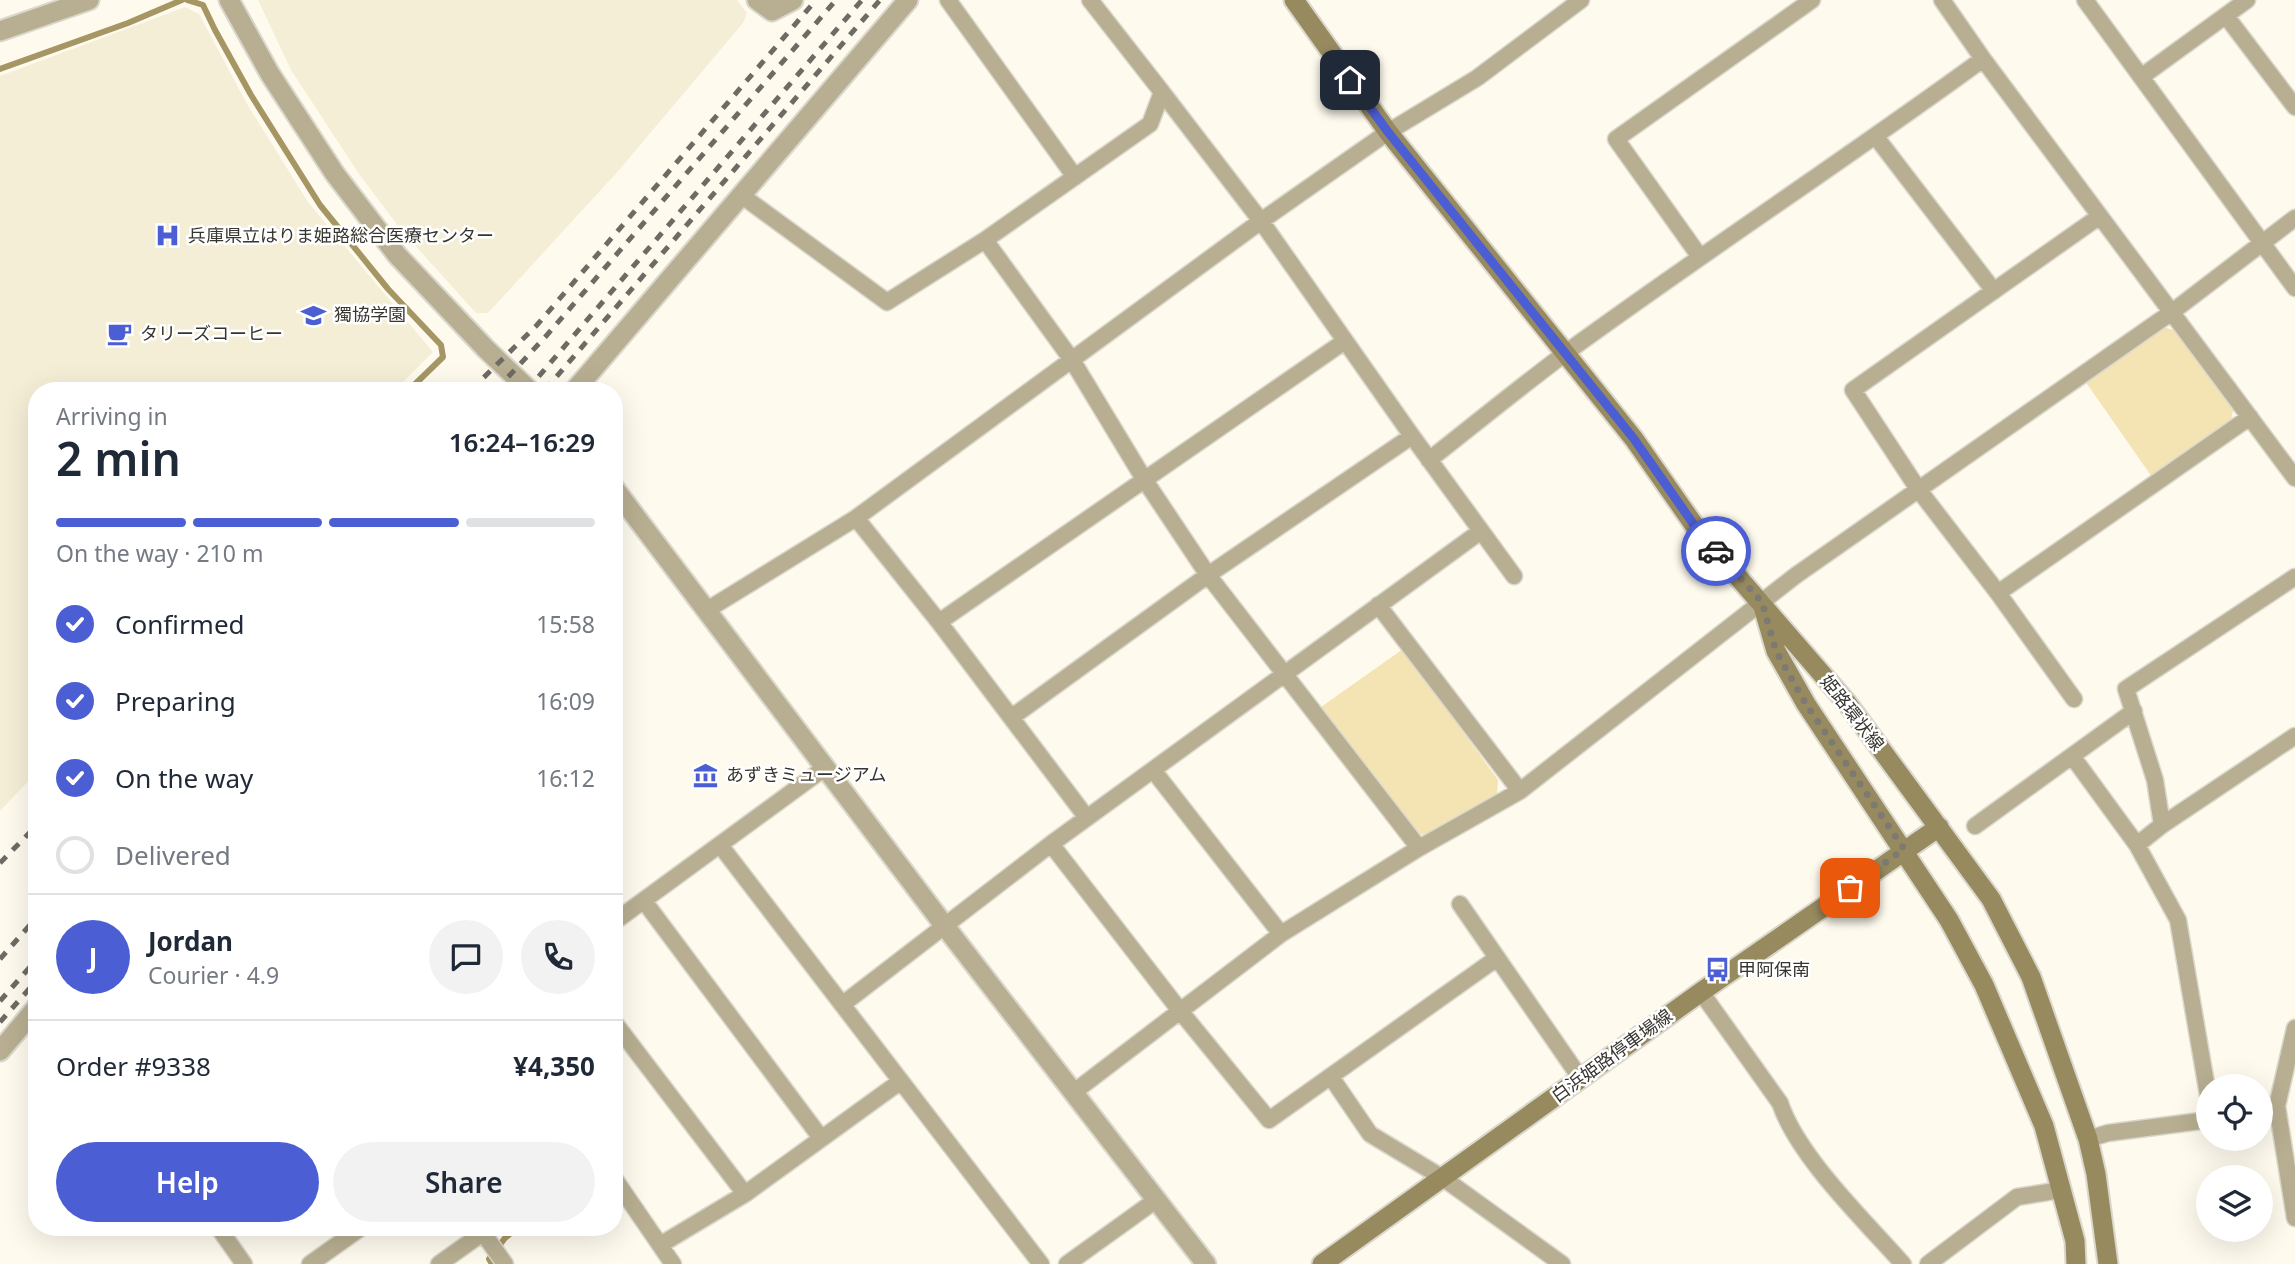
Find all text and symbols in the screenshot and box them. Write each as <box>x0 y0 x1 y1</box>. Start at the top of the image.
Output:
pin <box>1320 50 1380 110</box>
icon: home <box>1331 61 1369 99</box>
hospital icon: 兵庫県立はりま姫路総合医療センター <box>154 222 182 250</box>
place label: 兵庫県立はりま姫路総合医療センター <box>188 223 494 247</box>
school or university icon: 獨協学園 <box>300 301 328 329</box>
place label: 獨協学園 <box>334 302 406 326</box>
cafe icon: タリーズコーヒー <box>106 320 134 348</box>
place label: タリーズコーヒー <box>140 321 283 345</box>
text: Arriving in <box>56 400 168 432</box>
text: 16:24–16:29 <box>449 424 595 460</box>
text: 2 min <box>56 427 181 489</box>
courier <box>1681 516 1751 586</box>
icon: car <box>1697 532 1735 570</box>
text: On the way · 210 m <box>56 537 263 569</box>
icon: check <box>56 605 94 643</box>
text: Confirmed <box>115 606 245 642</box>
text: 15:58 <box>536 608 595 640</box>
street label: 姫路環状線 <box>1816 670 1890 755</box>
icon: check <box>56 682 94 720</box>
text: Preparing <box>115 683 236 719</box>
text: 16:09 <box>536 685 595 717</box>
icon: check <box>56 759 94 797</box>
text: On the way <box>115 760 253 796</box>
museum icon: あずきミュージアム <box>692 761 720 789</box>
text: 16:12 <box>536 762 595 794</box>
place label: あずきミュージアム <box>726 762 886 786</box>
text: Delivered <box>115 837 231 873</box>
pin <box>1820 858 1880 918</box>
icon: bag <box>1831 869 1869 907</box>
button: chat <box>429 920 503 994</box>
button: phone <box>521 920 595 994</box>
text: Jordan <box>148 923 233 959</box>
text: J <box>89 939 97 975</box>
bus stop icon: 甲阿保南 <box>1704 956 1732 984</box>
place label: 甲阿保南 <box>1738 957 1810 981</box>
text: Courier · 4.9 <box>148 959 279 991</box>
street label: 白浜姫路停車場線 <box>1546 1003 1677 1107</box>
text: Order #9338 <box>56 1048 211 1084</box>
text: ¥4,350 <box>513 1048 595 1084</box>
map controls <box>2196 1074 2273 1242</box>
button: locate <box>2196 1074 2273 1151</box>
button: Help <box>56 1142 319 1222</box>
button: Share <box>333 1142 595 1222</box>
button: layers <box>2196 1165 2273 1242</box>

